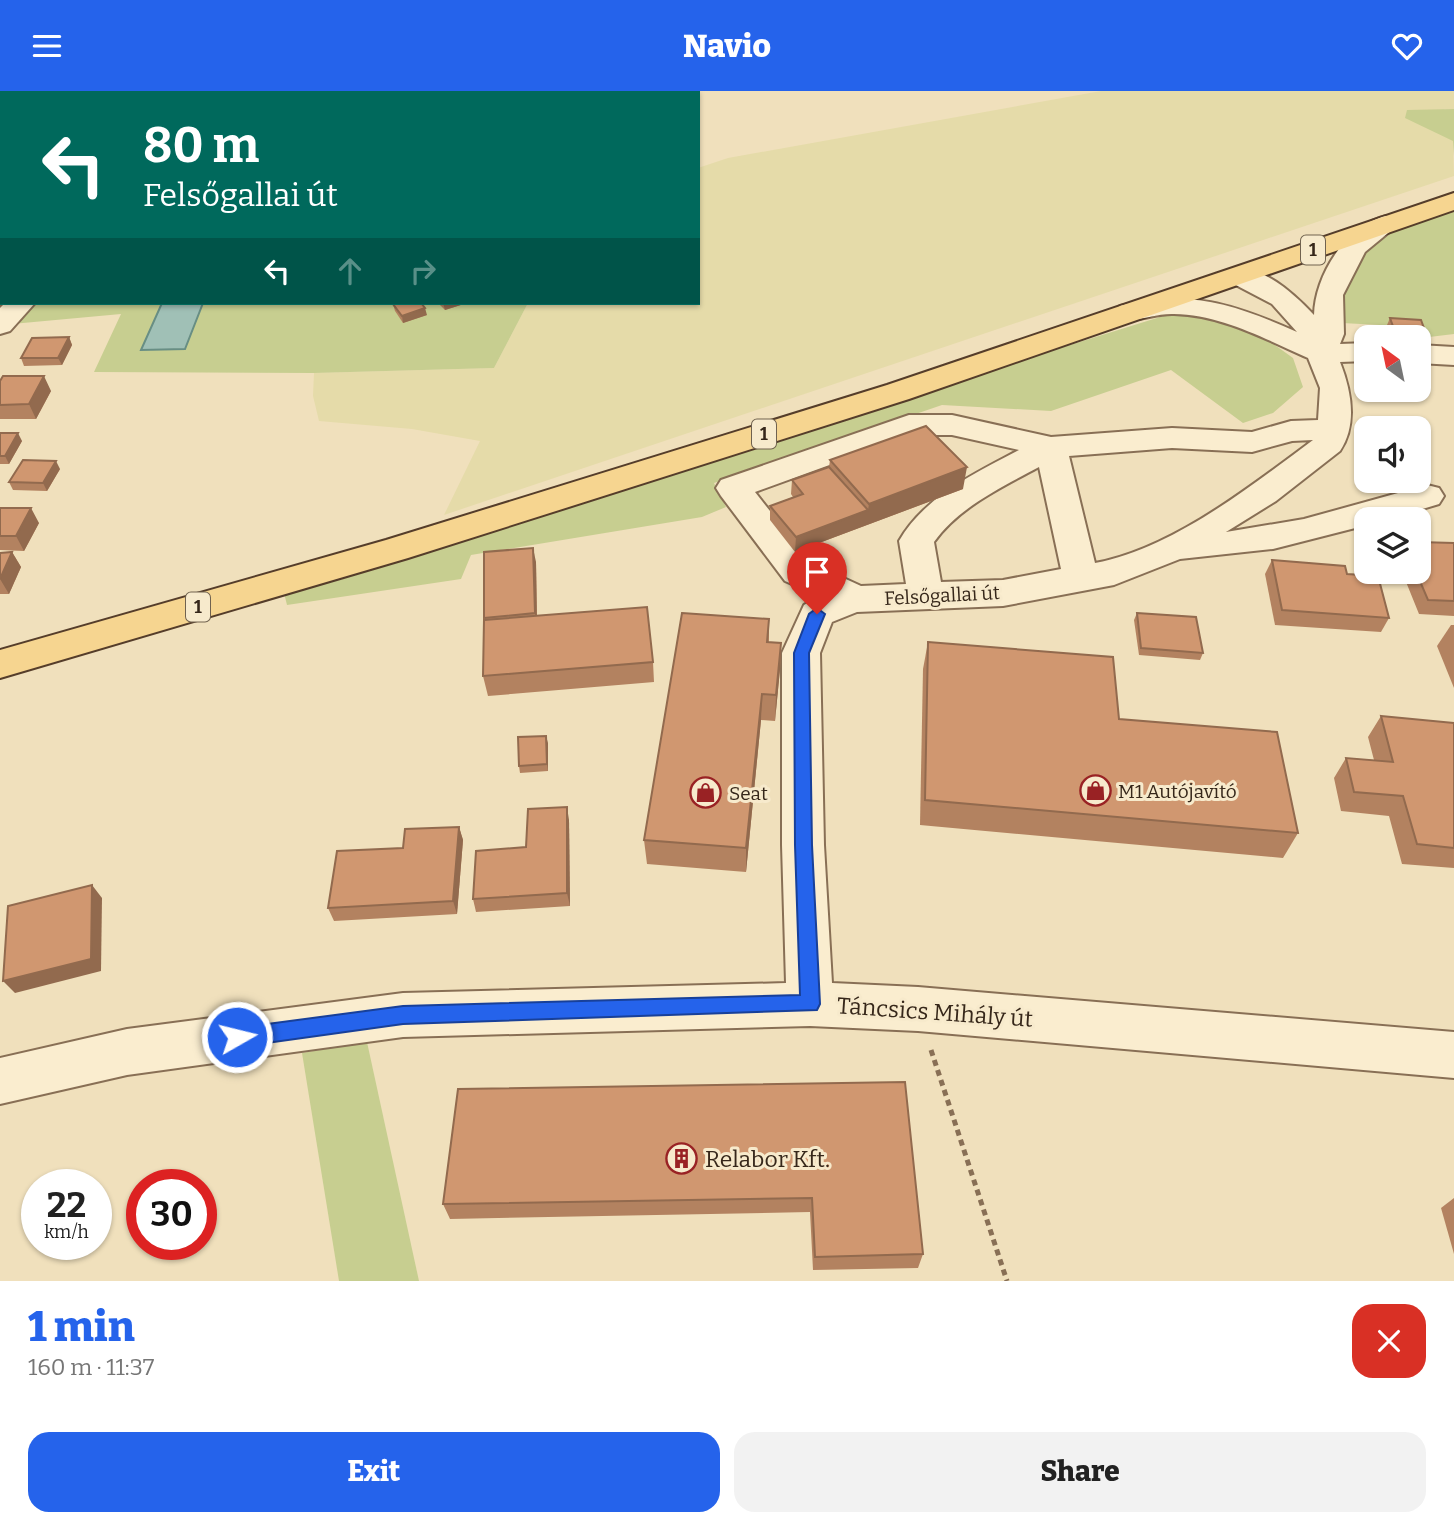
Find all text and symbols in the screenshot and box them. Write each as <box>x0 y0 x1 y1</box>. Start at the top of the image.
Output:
icon: menu <box>28 27 66 65</box>
text: Navio <box>683 27 771 65</box>
icon: heart <box>1388 27 1426 65</box>
text: 80 m <box>143 116 259 175</box>
icon: left <box>28 119 119 210</box>
text: Felsőgallai út <box>143 176 338 214</box>
road number: 1 <box>1301 235 1325 265</box>
icon: left <box>258 252 296 290</box>
icon: ahead <box>331 252 369 290</box>
icon: right <box>404 252 442 290</box>
north arrow <box>1354 325 1432 403</box>
map controls <box>1354 325 1431 584</box>
button: sound <box>1354 416 1431 493</box>
road number: 1 <box>752 419 776 449</box>
button: layers <box>1354 507 1431 584</box>
pin <box>787 542 847 614</box>
icon: arrive <box>798 553 836 591</box>
street label: Felsőgallai út <box>884 581 1001 610</box>
road number: 1 <box>186 593 210 621</box>
shop icon: M1 Autójavító <box>1078 774 1112 808</box>
shop icon: Seat <box>689 776 723 810</box>
place label: M1 Autójavító <box>1118 780 1237 803</box>
place label: Seat <box>729 782 768 805</box>
street label: Táncsics Mihály út <box>836 991 1034 1033</box>
position arrow <box>200 1000 274 1074</box>
building icon: Relabor Kft. <box>665 1142 699 1176</box>
place label: Relabor Kft. <box>705 1145 830 1173</box>
speed limit sign: 30 <box>126 1169 217 1260</box>
text: 22 <box>47 1184 86 1226</box>
text: km/h <box>44 1221 89 1243</box>
text: 1 min <box>28 1302 135 1352</box>
button: close <box>1352 1304 1426 1378</box>
text: 160 m · 11:37 <box>28 1353 154 1381</box>
button: Exit <box>28 1432 720 1512</box>
button: Share <box>734 1432 1426 1512</box>

